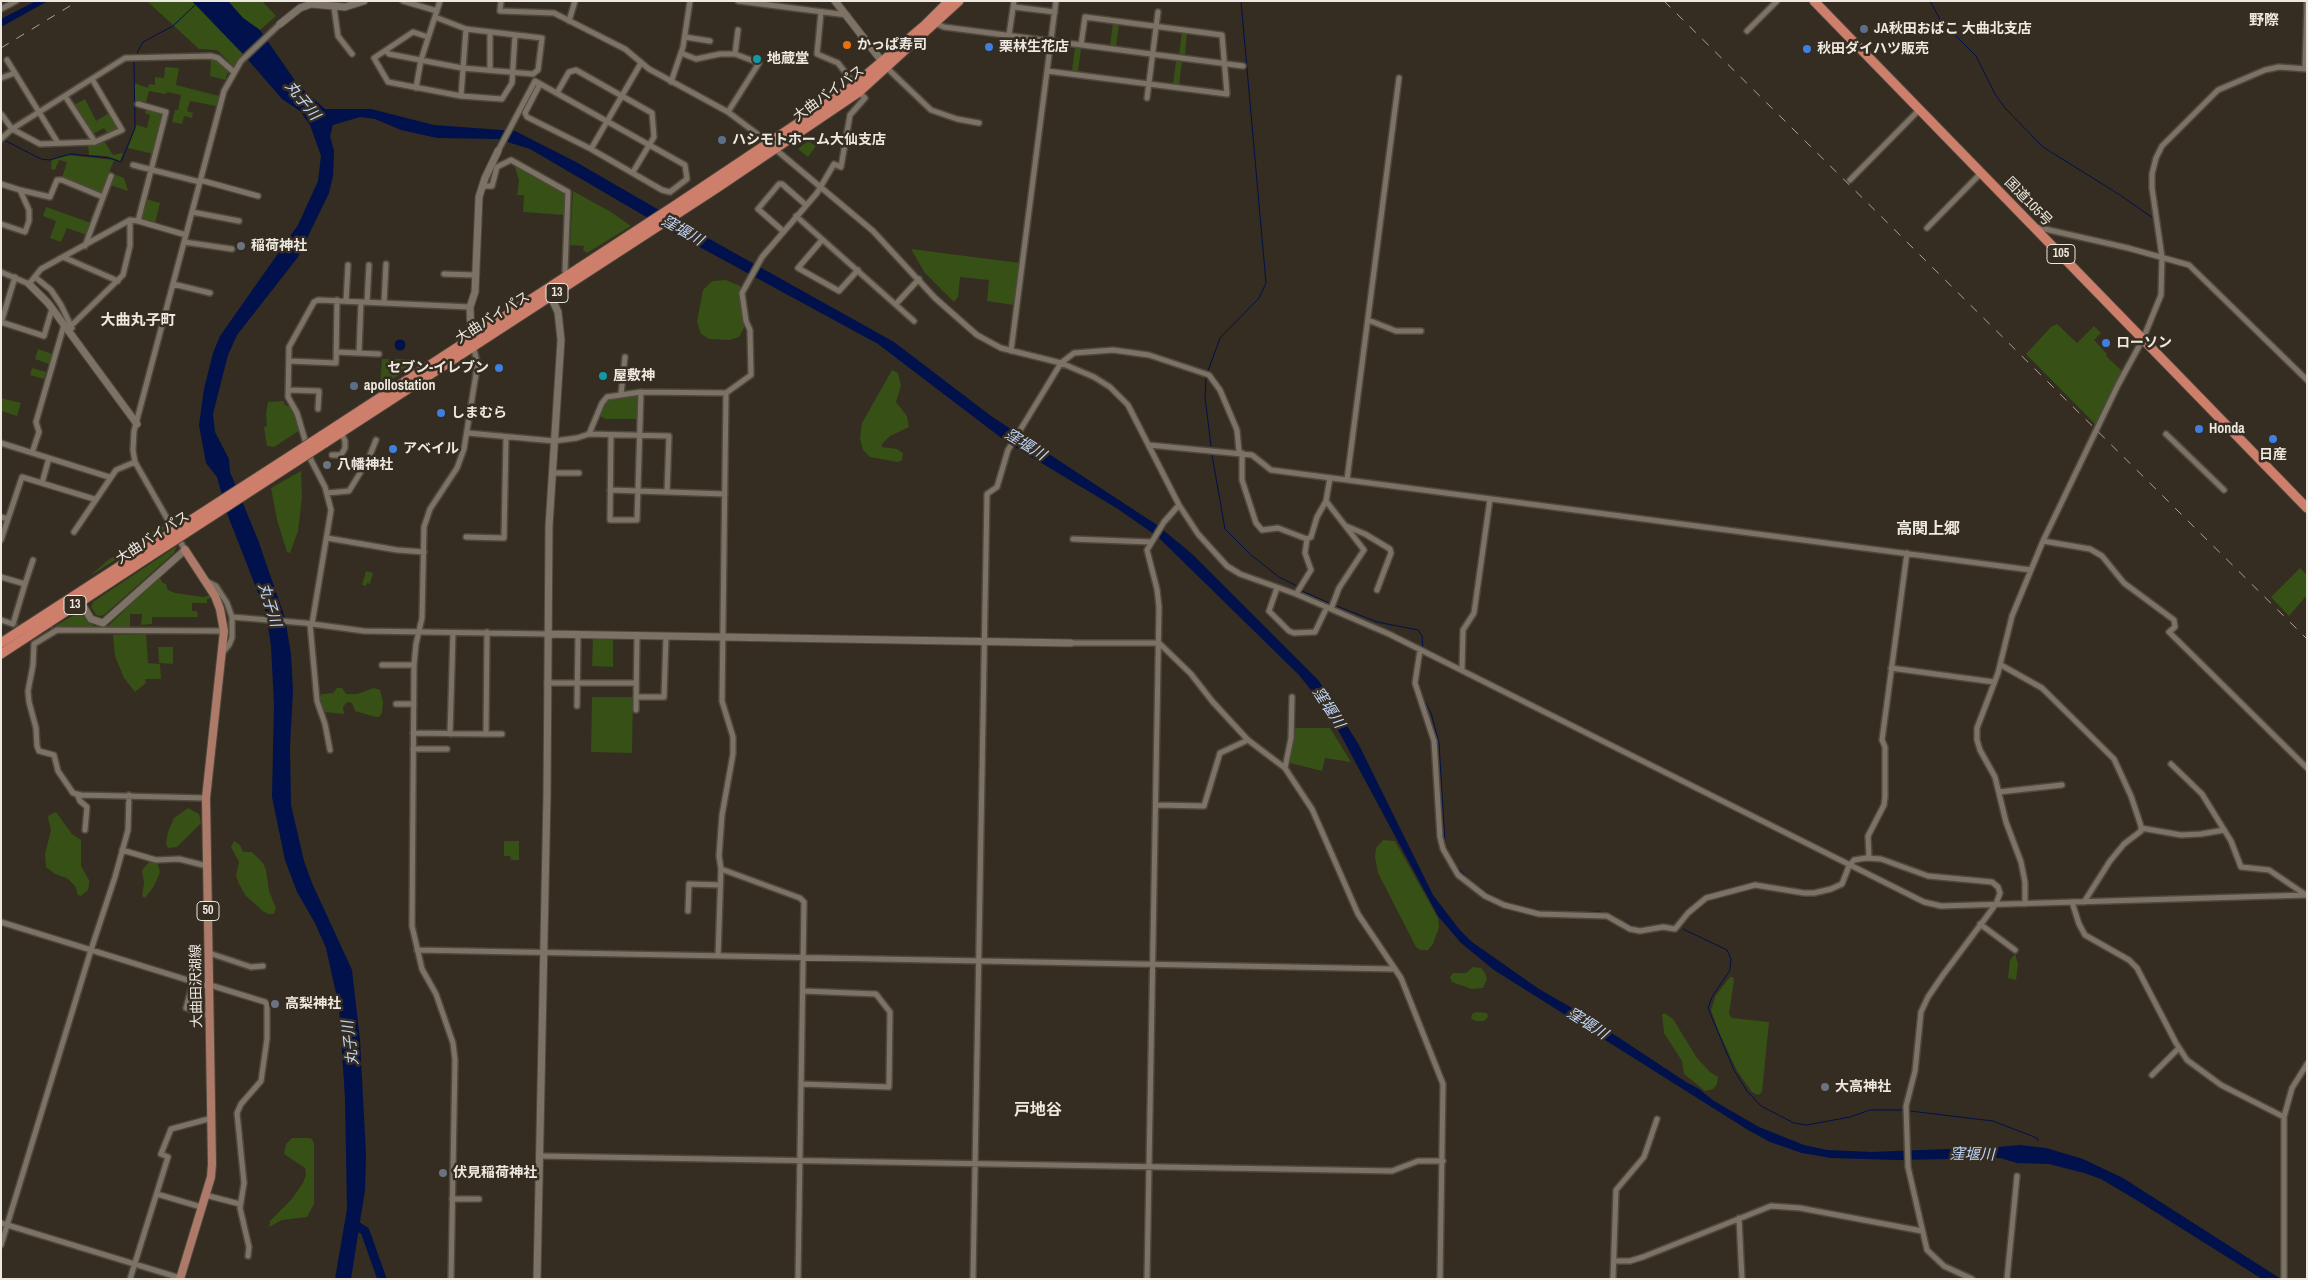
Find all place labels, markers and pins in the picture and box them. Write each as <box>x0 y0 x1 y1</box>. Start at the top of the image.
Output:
place label: JA秋田おばこ 大曲北支店 <box>1874 21 2032 37</box>
marker: JA秋田おばこ 大曲北支店 <box>1858 23 1870 35</box>
place label: かっぱ寿司 <box>857 37 927 53</box>
marker: かっぱ寿司 <box>841 39 853 51</box>
place label: 栗林生花店 <box>999 39 1069 55</box>
marker: 栗林生花店 <box>983 41 995 53</box>
place label: 秋田ダイハツ販売 <box>1817 41 1929 57</box>
marker: 秋田ダイハツ販売 <box>1801 43 1813 55</box>
place label: 地蔵堂 <box>767 51 809 67</box>
marker: 地蔵堂 <box>751 53 763 65</box>
place label: ハシモトホーム大仙支店 <box>732 132 886 148</box>
marker: ハシモトホーム大仙支店 <box>716 134 728 146</box>
place label: 稲荷神社 <box>251 238 307 254</box>
marker: 稲荷神社 <box>235 240 247 252</box>
place label: ローソン <box>2116 335 2172 351</box>
marker: ローソン <box>2100 337 2112 349</box>
place label: セブン-イレブン <box>387 360 489 376</box>
marker: セブン-イレブン <box>493 362 505 374</box>
place label: 屋敷神 <box>613 368 655 384</box>
marker: 屋敷神 <box>597 370 609 382</box>
place label: apollostation <box>364 378 435 394</box>
marker: apollostation <box>348 380 360 392</box>
place label: しまむら <box>451 405 507 421</box>
marker: しまむら <box>435 407 447 419</box>
place label: Honda <box>2209 421 2245 437</box>
marker: Honda <box>2193 423 2205 435</box>
marker: 日産 <box>2267 433 2279 445</box>
place label: アベイル <box>403 441 459 457</box>
marker: アベイル <box>387 443 399 455</box>
place label: 日産 <box>2259 447 2287 463</box>
place label: 八幡神社 <box>337 457 393 473</box>
marker: 八幡神社 <box>321 459 333 471</box>
place label: 高梨神社 <box>285 996 341 1012</box>
marker: 高梨神社 <box>269 998 281 1010</box>
place label: 大高神社 <box>1835 1079 1891 1095</box>
marker: 大高神社 <box>1819 1081 1831 1093</box>
place label: 伏見稲荷神社 <box>453 1165 537 1181</box>
marker: 伏見稲荷神社 <box>437 1167 449 1179</box>

